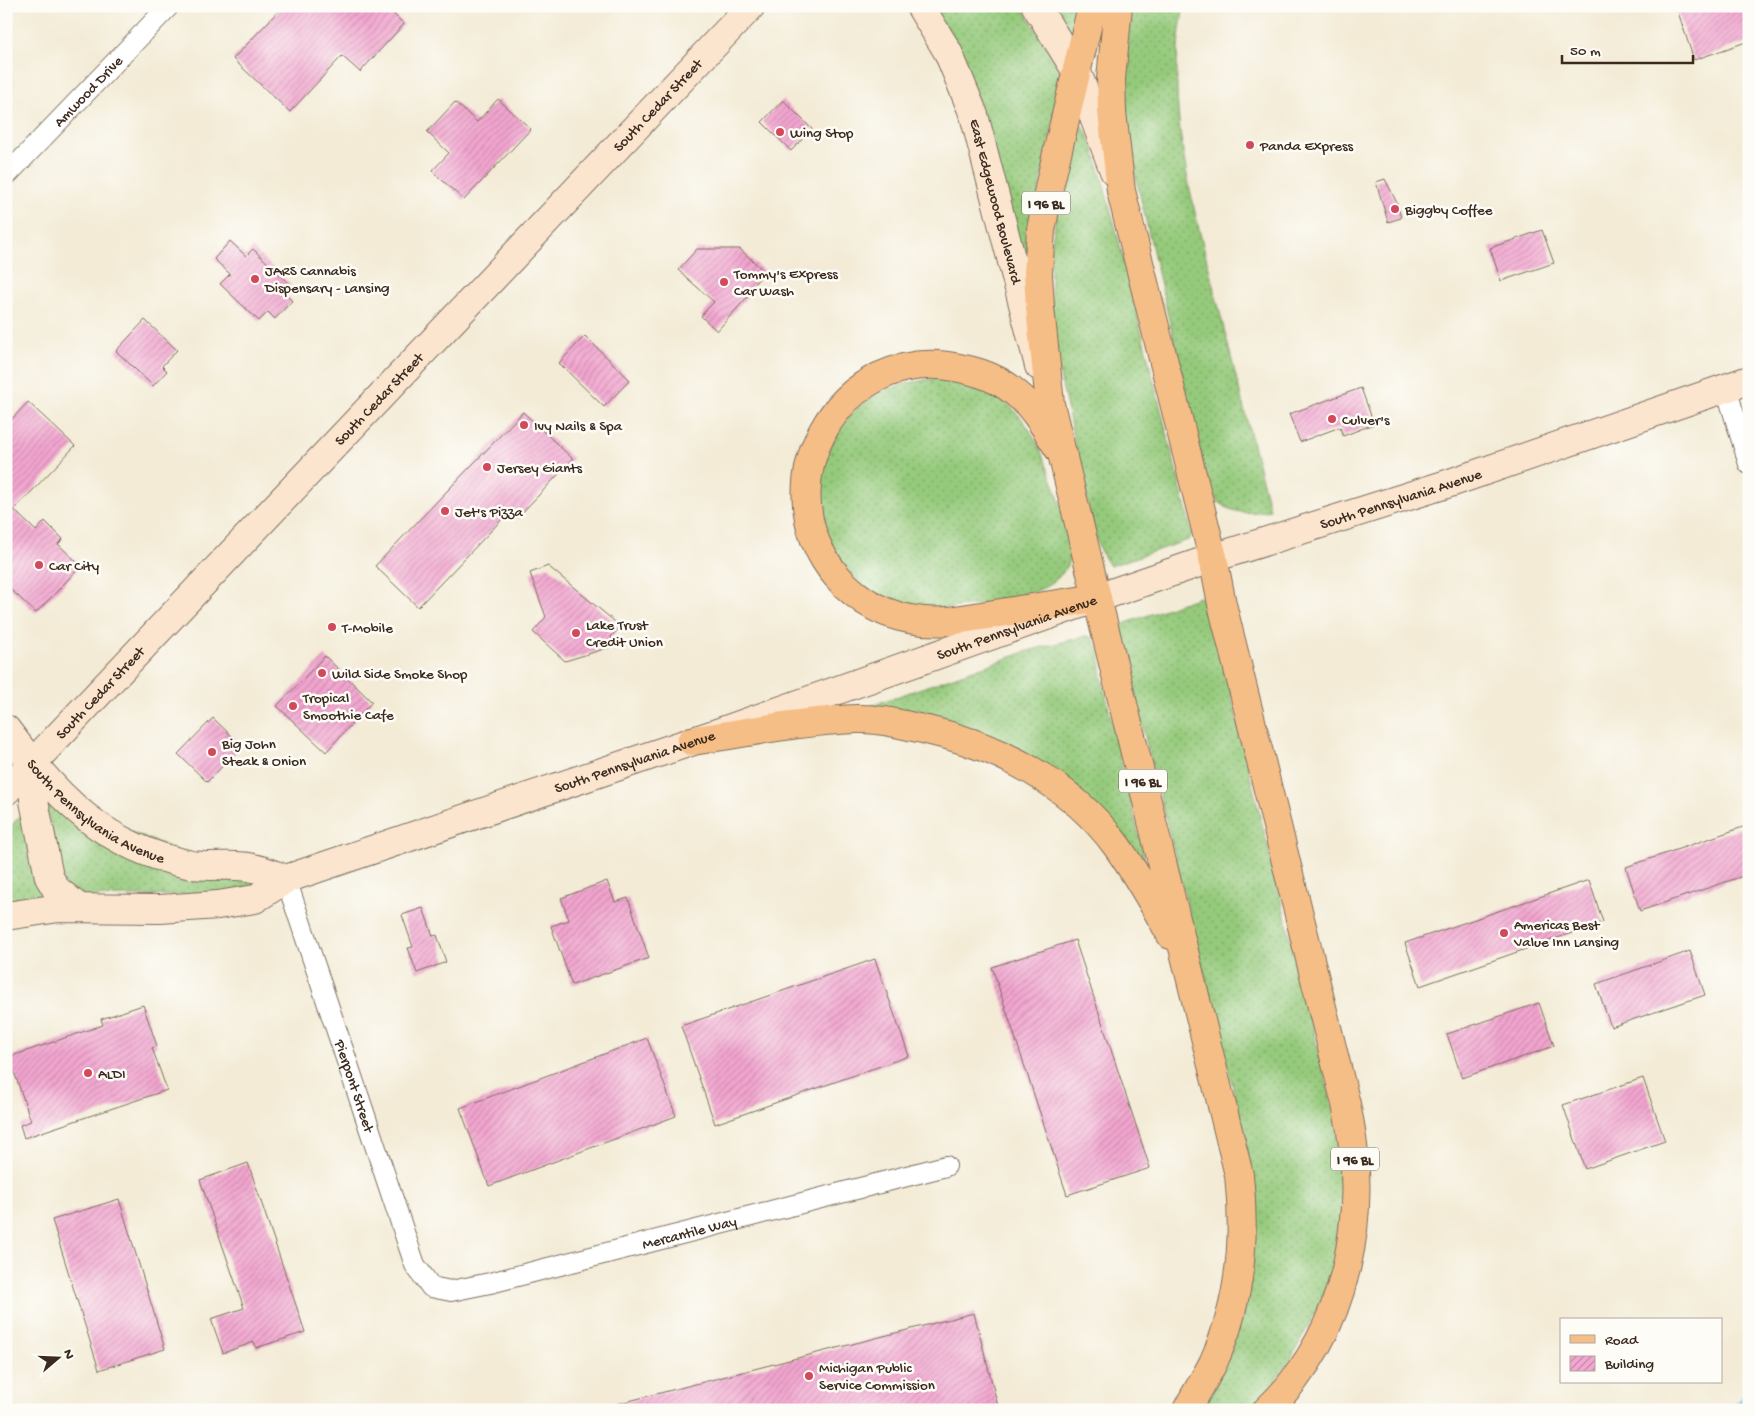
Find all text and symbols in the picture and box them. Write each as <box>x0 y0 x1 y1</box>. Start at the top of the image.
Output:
scale bar <box>1562 32 1694 64</box>
text: 50 m <box>1570 43 1601 61</box>
street label: Amwood Drive <box>51 53 128 132</box>
street label: South Cedar Street <box>610 55 708 156</box>
street label: East Edgewood Boulevard <box>964 117 1025 287</box>
place label: Wing Stop <box>790 125 854 143</box>
marker: Wing Stop <box>774 126 786 138</box>
place label: Panda Express <box>1259 138 1354 156</box>
marker: Panda Express <box>1244 139 1256 151</box>
road number: I 96 BL <box>1022 192 1070 214</box>
place label: Biggby Coffee <box>1404 202 1493 220</box>
marker: Biggby Coffee <box>1389 203 1401 215</box>
place label: JARS Cannabis Dispensary - Lansing <box>264 263 390 298</box>
place label: Tommy's Express Car Wash <box>733 266 838 301</box>
marker: JARS Cannabis Dispensary - Lansing <box>249 273 261 285</box>
marker: Tommy's Express Car Wash <box>718 276 730 288</box>
street label: South Cedar Street <box>332 348 429 450</box>
place label: Culver's <box>1342 412 1390 430</box>
marker: Culver's <box>1326 413 1338 425</box>
place label: Ivy Nails & Spa <box>534 418 623 436</box>
marker: Ivy Nails & Spa <box>518 419 530 431</box>
place label: Jersey Giants <box>497 460 582 478</box>
marker: Jersey Giants <box>481 461 493 473</box>
street label: South Pennsylvania Avenue <box>1318 466 1485 535</box>
place label: Jet's Pizza <box>455 504 523 522</box>
marker: Jet's Pizza <box>439 505 451 517</box>
place label: Car City <box>49 558 100 576</box>
marker: Car City <box>33 559 45 571</box>
street label: South Pennsylvania Avenue <box>935 592 1100 665</box>
place label: Lake Trust Credit Union <box>586 617 663 652</box>
place label: T-Mobile <box>341 620 393 638</box>
marker: T-Mobile <box>326 621 338 633</box>
marker: Lake Trust Credit Union <box>570 627 582 639</box>
street label: South Cedar Street <box>53 642 151 744</box>
place label: Wild Side Smoke Shop <box>332 666 468 684</box>
marker: Wild Side Smoke Shop <box>316 667 328 679</box>
place label: Tropical Smoothie Cafe <box>302 690 394 725</box>
marker: Tropical Smoothie Cafe <box>287 700 299 712</box>
street label: South Pennsylvania Avenue <box>552 727 718 798</box>
place label: Big John Steak & Onion <box>221 736 306 771</box>
marker: Big John Steak & Onion <box>206 746 218 758</box>
street label: South Pennsylvania Avenue <box>22 756 167 869</box>
road number: I 96 BL <box>1119 769 1167 792</box>
place label: Americas Best Value Inn Lansing <box>1513 917 1619 952</box>
marker: Americas Best Value Inn Lansing <box>1498 927 1510 939</box>
street label: Pierpont Street <box>329 1037 378 1137</box>
place label: ALDI <box>98 1066 126 1084</box>
marker: ALDI <box>82 1067 94 1079</box>
road number: I 96 BL <box>1331 1148 1379 1170</box>
street label: Mercantile Way <box>641 1213 739 1255</box>
legend <box>1560 1318 1722 1384</box>
text: Road <box>1605 1332 1639 1350</box>
north arrow <box>32 1334 82 1384</box>
text: N <box>58 1347 77 1362</box>
text: Building <box>1604 1356 1654 1374</box>
place label: Michigan Public Service Commission <box>819 1360 935 1395</box>
marker: Michigan Public Service Commission <box>803 1370 815 1382</box>

